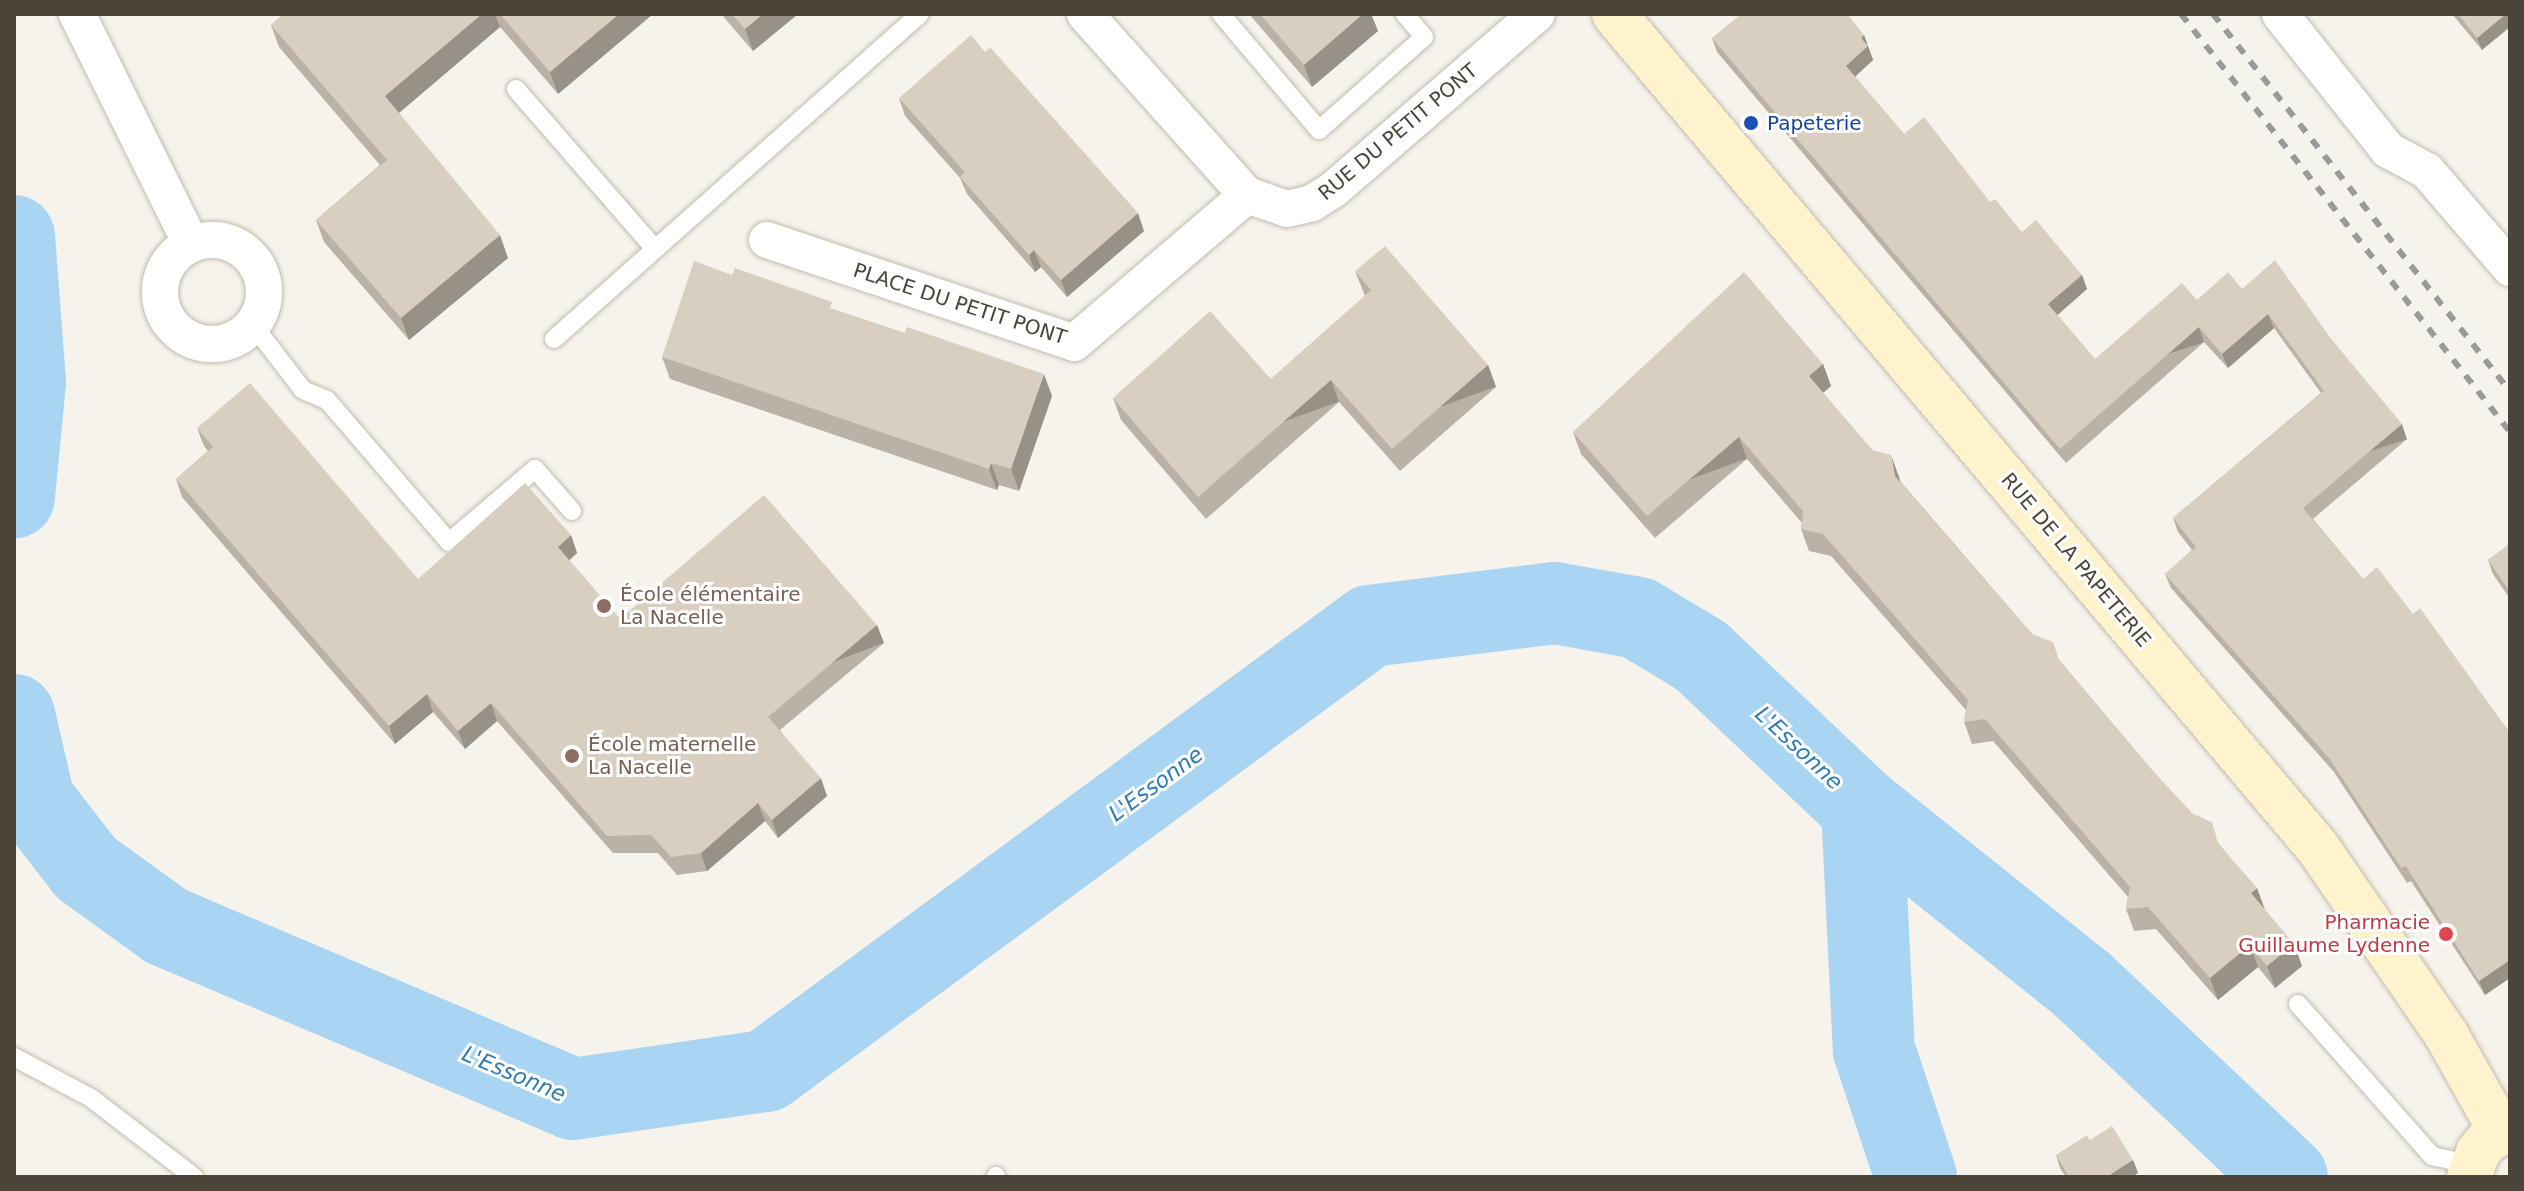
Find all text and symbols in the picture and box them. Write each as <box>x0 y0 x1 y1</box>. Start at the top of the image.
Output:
street label: RUE DU PETIT PONT <box>1314 58 1482 206</box>
place label: Papeterie <box>1767 111 1862 135</box>
marker: Papeterie <box>1742 114 1760 132</box>
street label: PLACE DU PETIT PONT <box>850 258 1070 350</box>
street label: RUE DE LA PAPETERIE <box>1996 468 2156 652</box>
place label: École élémentaire La Nacelle <box>620 582 800 629</box>
marker: École élémentaire La Nacelle <box>595 597 613 615</box>
water label: L'Essonne <box>1750 701 1848 795</box>
place label: École maternelle La Nacelle <box>588 732 756 779</box>
water label: L'Essonne <box>1104 741 1208 827</box>
marker: École maternelle La Nacelle <box>563 747 581 765</box>
place label: Pharmacie Guillaume Lydenne <box>2238 910 2430 957</box>
marker: Pharmacie Guillaume Lydenne <box>2437 925 2455 943</box>
water label: L'Essonne <box>458 1040 570 1108</box>

